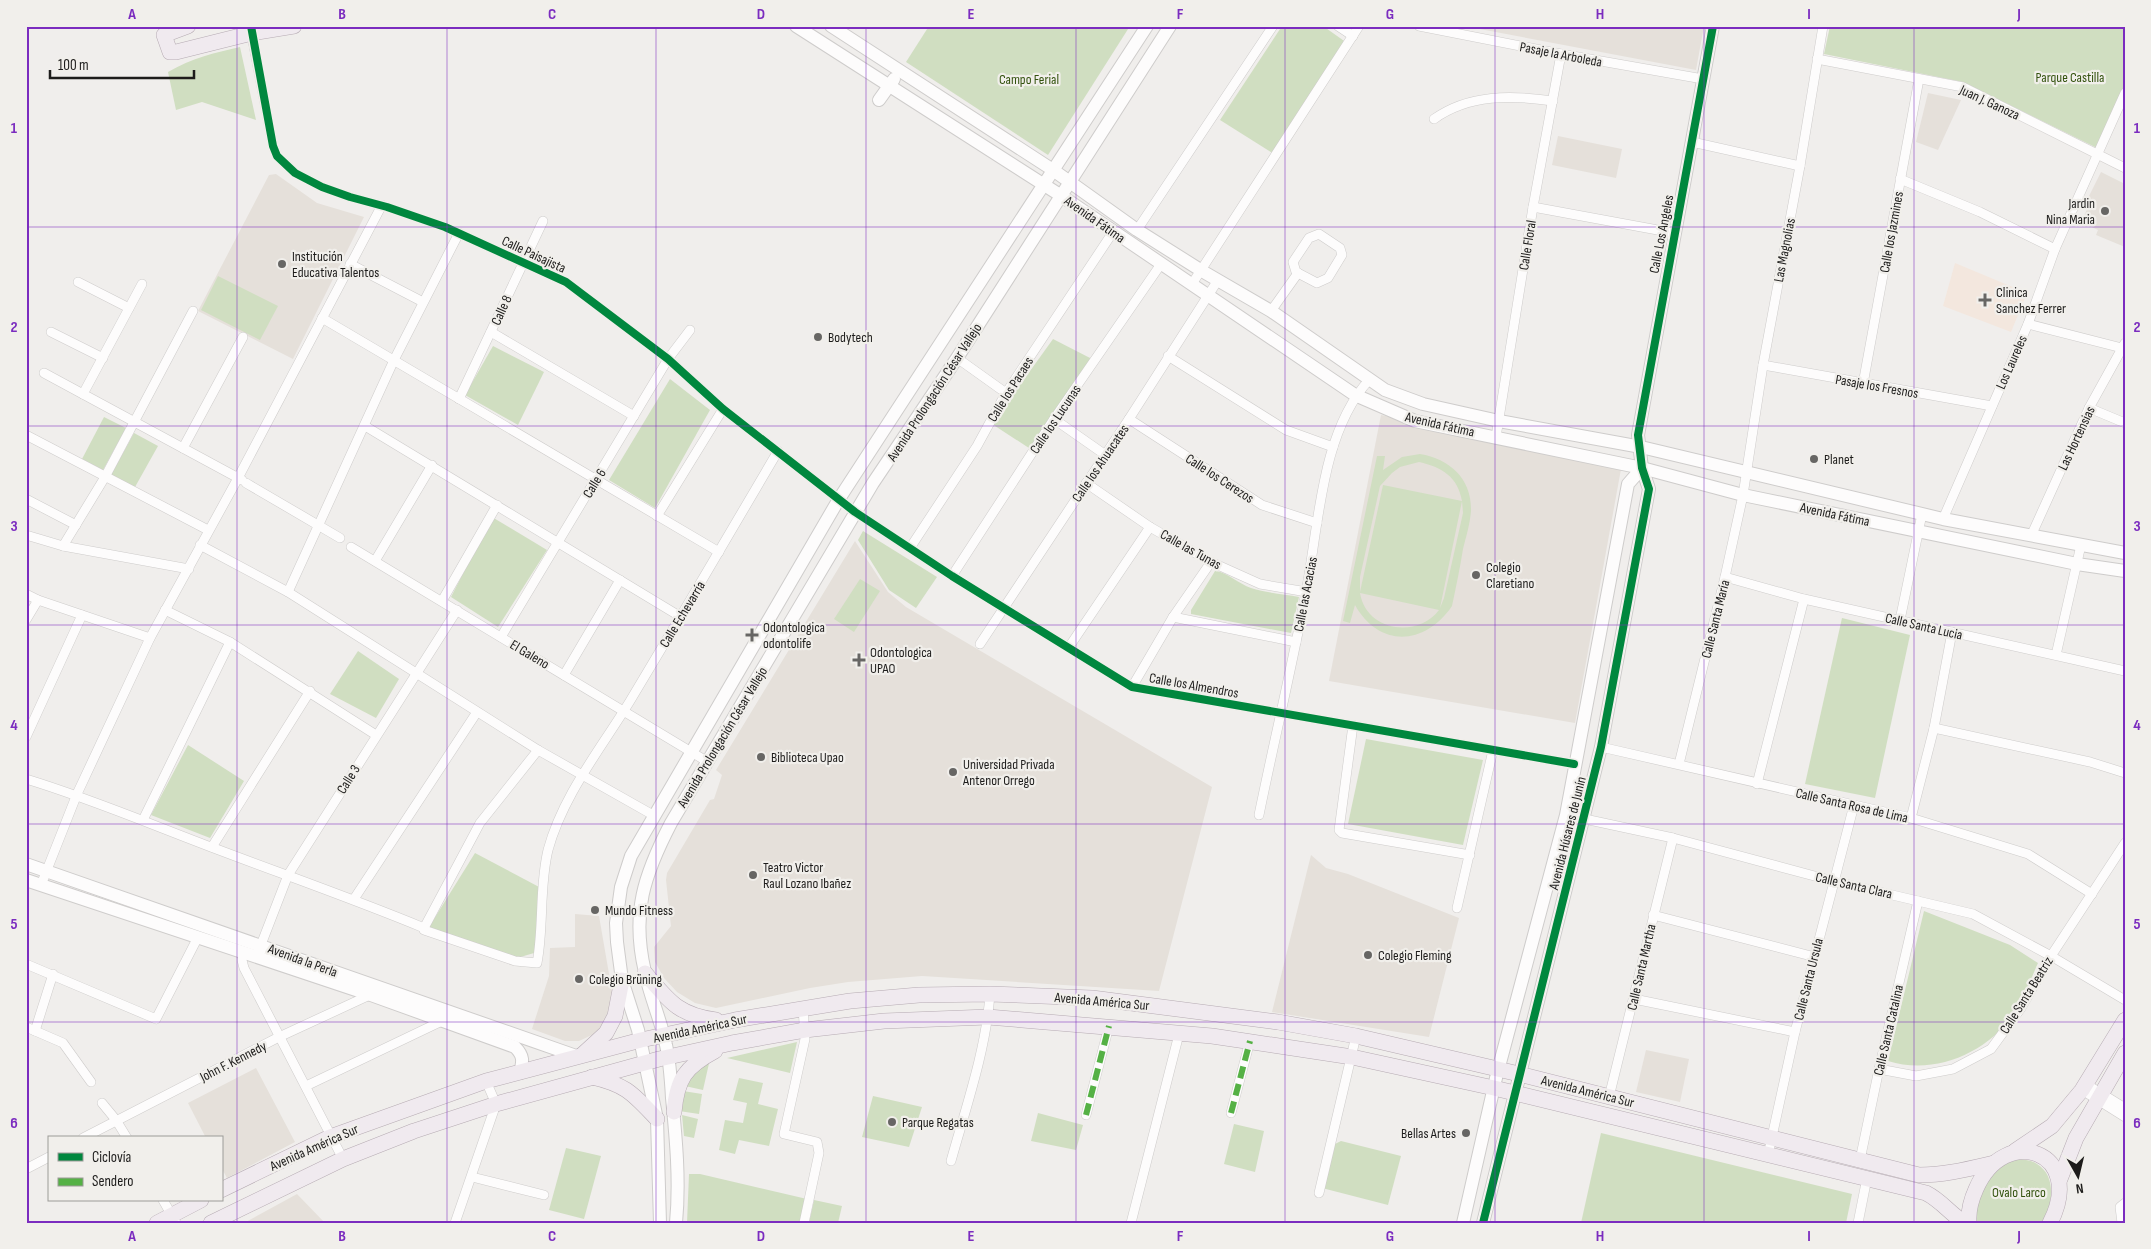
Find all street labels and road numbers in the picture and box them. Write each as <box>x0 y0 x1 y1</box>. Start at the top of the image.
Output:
street label: Pasaje la Arboleda <box>1518 38 1603 71</box>
street label: Juan J. Ganoza <box>1956 81 2023 124</box>
street label: Calle los Jazmines <box>1876 190 1907 274</box>
street label: Avenida Fátima <box>1060 192 1128 247</box>
street label: Calle Los Angeles <box>1646 193 1677 275</box>
street label: Las Magnolias <box>1770 217 1799 284</box>
street label: Calle Floral <box>1515 219 1540 271</box>
street label: Calle Paisajista <box>499 232 569 277</box>
street label: Calle 8 <box>487 293 516 328</box>
street label: Avenida Prolongación César Vallejo <box>883 320 986 465</box>
street label: Los Laureles <box>1992 333 2031 392</box>
street label: Calle los Pacaes <box>984 354 1037 425</box>
street label: Pasaje los Fresnos <box>1834 371 1920 402</box>
street label: Calle los Lucunas <box>1026 382 1085 457</box>
street label: Las Hortensias <box>2054 403 2099 473</box>
street label: Avenida Fátima <box>1403 408 1476 441</box>
street label: Calle los Ahuacates <box>1068 421 1133 505</box>
street label: Calle los Cerezos <box>1182 450 1257 507</box>
street label: Calle 6 <box>579 466 610 501</box>
street label: Avenida Fátima <box>1798 499 1871 530</box>
street label: Calle las Tunas <box>1157 526 1224 573</box>
street label: Calle las Acacias <box>1290 555 1321 633</box>
street label: Calle Echevarría <box>656 578 709 651</box>
street label: Calle Santa María <box>1698 578 1733 660</box>
street label: Calle Santa Lucia <box>1884 609 1964 644</box>
street label: El Galeno <box>507 636 553 673</box>
street label: Avenida Prolongación César Vallejo <box>673 664 771 812</box>
street label: Calle los Almendros <box>1148 669 1240 702</box>
street label: Calle 3 <box>333 762 364 797</box>
street label: Avenida Húsares de Junín <box>1545 775 1590 892</box>
street label: Calle Santa Rosa de Lima <box>1794 784 1910 827</box>
street label: Calle Santa Clara <box>1814 868 1894 903</box>
street label: Calle Santa Martha <box>1623 922 1660 1012</box>
street label: Calle Santa Ursula <box>1790 936 1827 1022</box>
street label: Avenida la Perla <box>265 940 340 981</box>
street label: Calle Santa Beatriz <box>1996 954 2057 1037</box>
street label: Calle Santa Catalina <box>1870 983 1907 1077</box>
street label: Avenida América Sur <box>1053 989 1150 1014</box>
street label: Avenida América Sur <box>651 1010 748 1047</box>
street label: John F. Kennedy <box>196 1037 270 1086</box>
street label: Avenida América Sur <box>1539 1071 1636 1111</box>
street label: Avenida América Sur <box>266 1120 361 1175</box>

